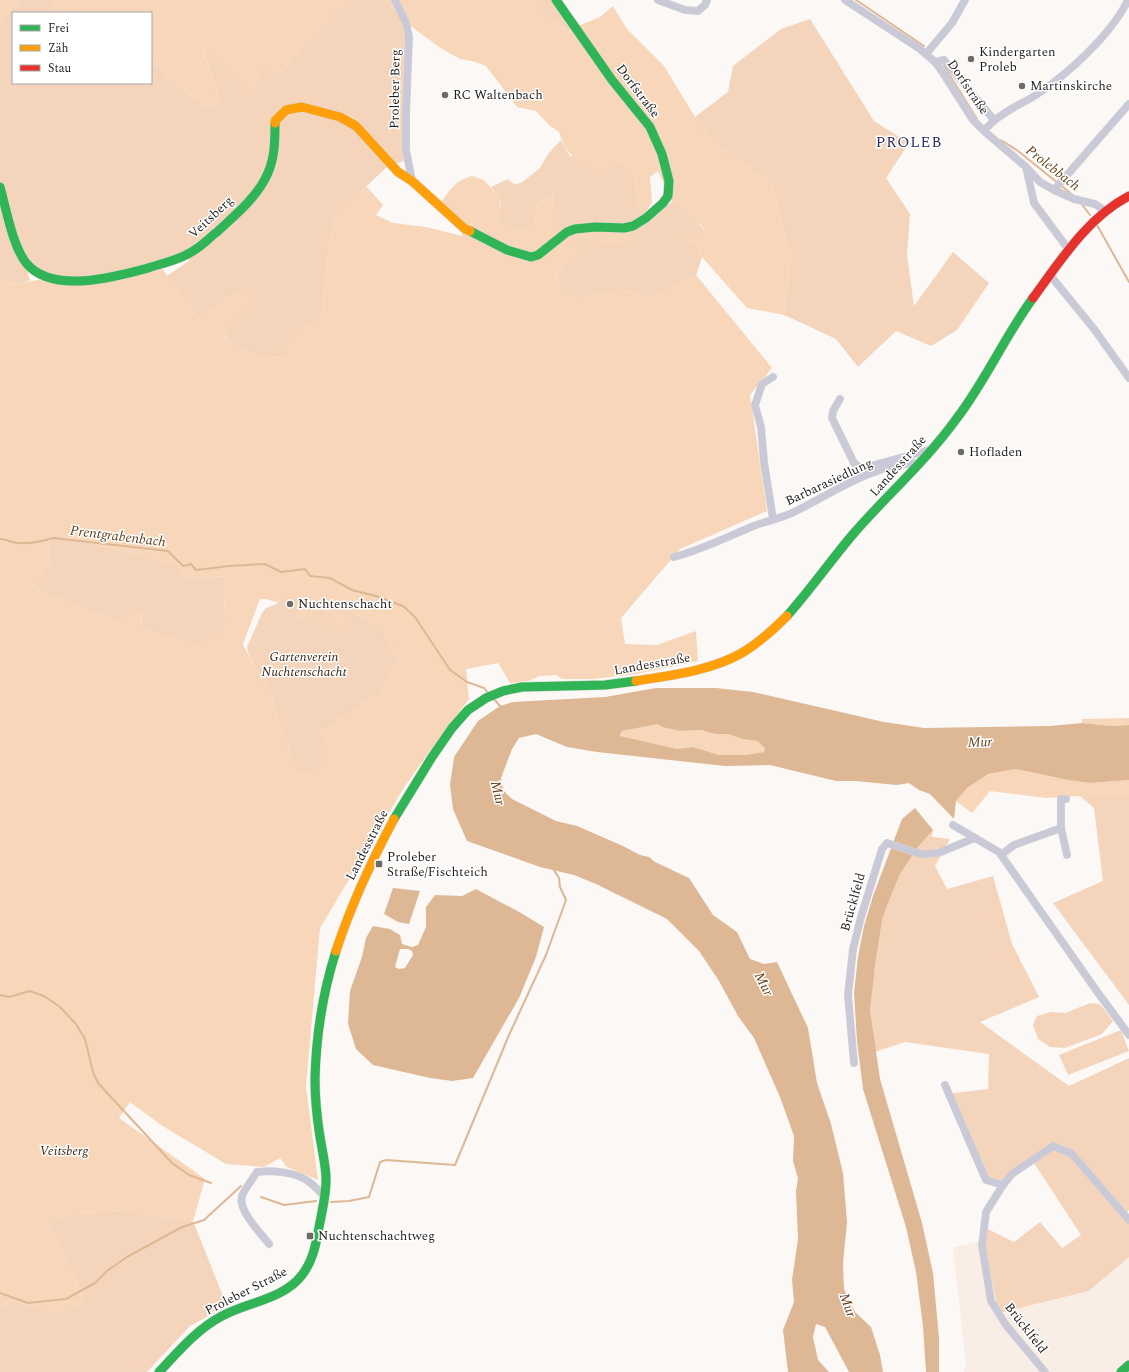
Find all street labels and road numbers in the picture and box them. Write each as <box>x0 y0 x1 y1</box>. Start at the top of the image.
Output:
street label: Proleber Berg <box>384 49 406 129</box>
street label: Dorfstraße <box>942 55 994 119</box>
street label: Dorfstraße <box>611 60 665 122</box>
street label: Veitsberg <box>184 191 238 243</box>
street label: Landesstraße <box>865 431 931 501</box>
street label: Barbarasiedlung <box>782 453 876 511</box>
street label: Landesstraße <box>612 647 692 681</box>
street label: Landesstraße <box>341 806 393 884</box>
street label: Brücklfeld <box>835 870 871 934</box>
street label: Proleber Straße <box>201 1262 291 1320</box>
street label: Brücklfeld <box>1000 1298 1052 1358</box>

